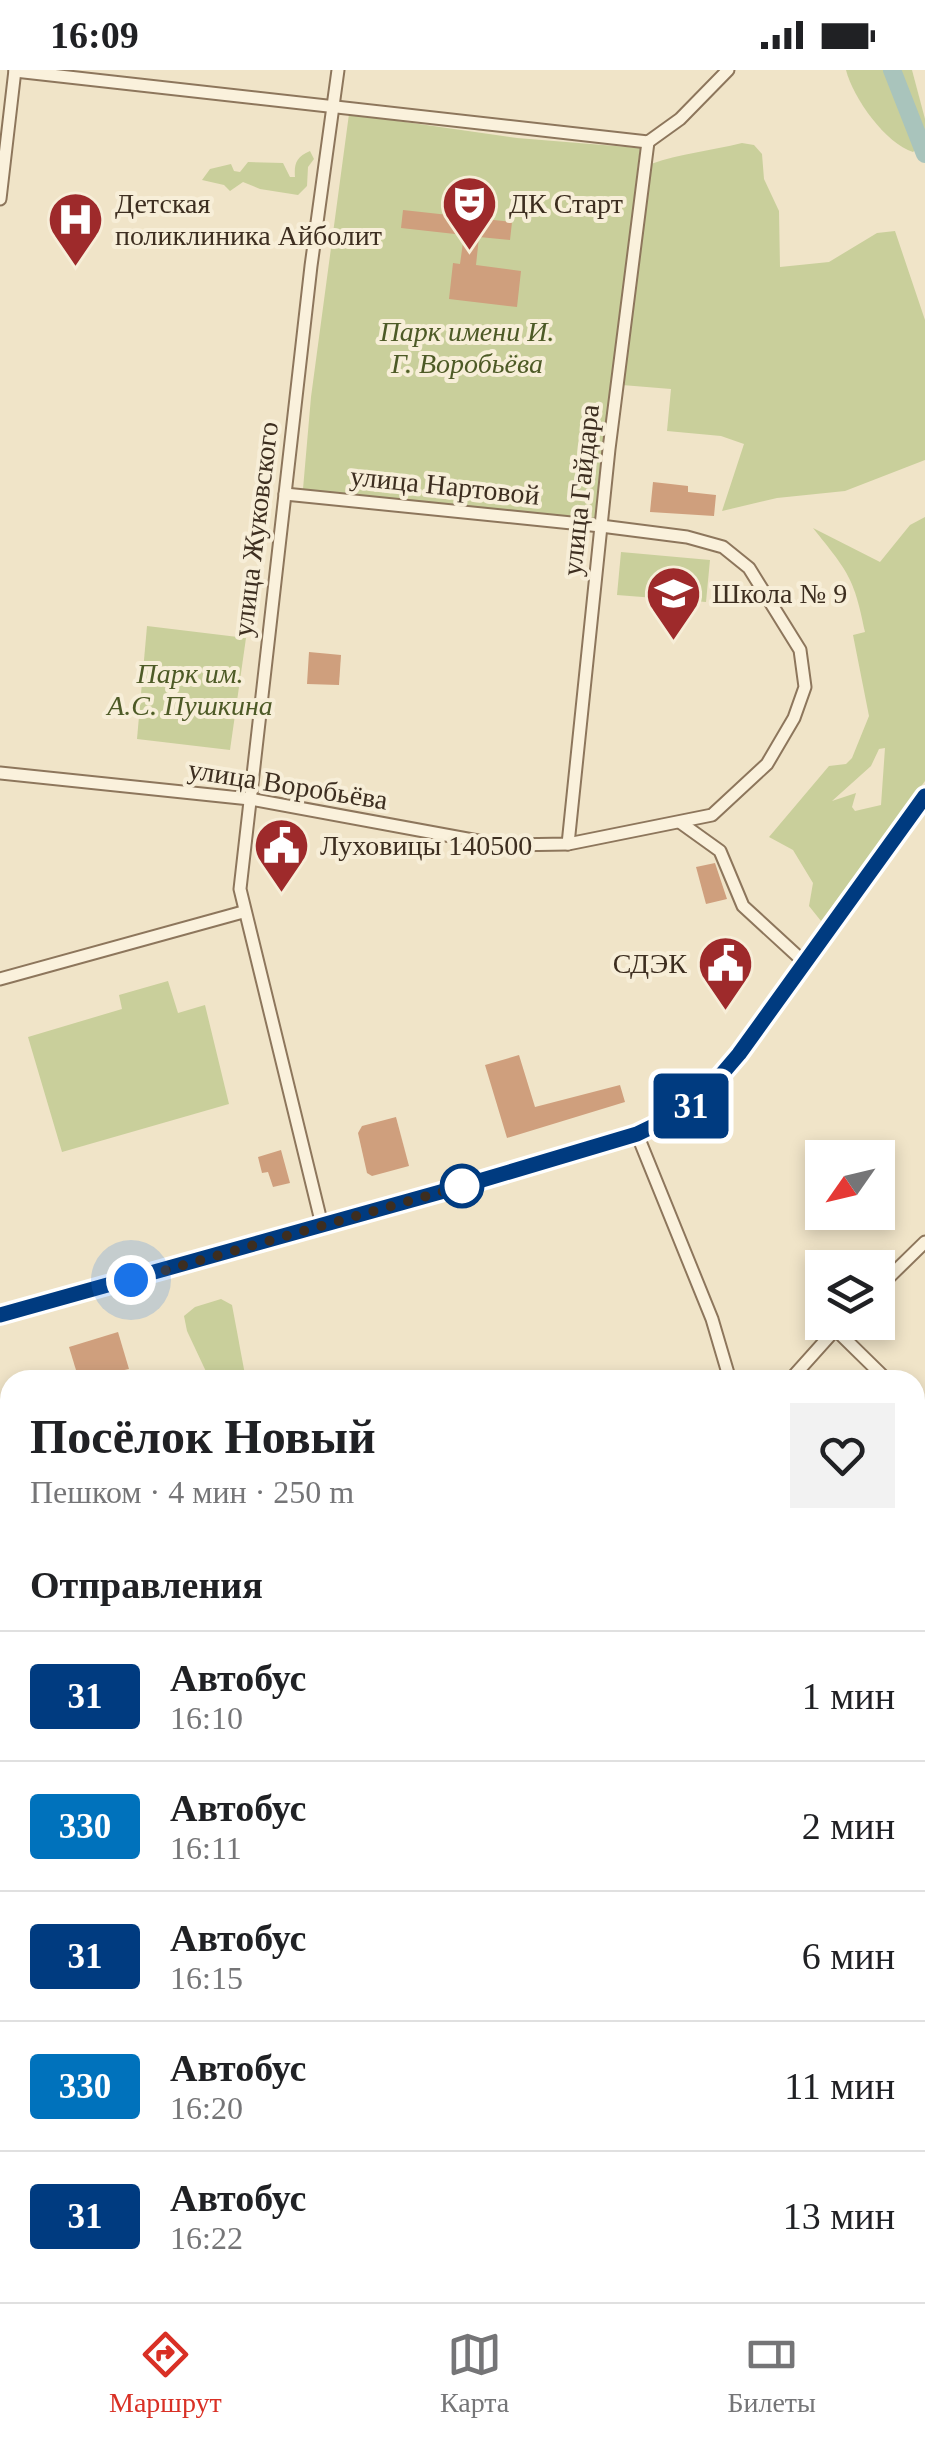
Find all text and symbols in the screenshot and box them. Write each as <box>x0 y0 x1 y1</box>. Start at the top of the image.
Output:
text: 16:09 <box>50 14 139 56</box>
theatre icon: ДК Старт <box>440 173 500 252</box>
place label: Детская поликлиника Айболит <box>115 188 382 251</box>
place label: ДК Старт <box>509 188 623 219</box>
hospital icon: Детская поликлиника Айболит <box>46 189 106 268</box>
park label: Парк имени И. Г. Воробьёва <box>379 316 554 379</box>
street label: улица Гайдара <box>556 402 605 577</box>
street label: улица Жуковского <box>227 420 284 638</box>
street label: улица Нартовой <box>349 460 541 511</box>
school or university icon: Школа № 9 <box>643 563 703 642</box>
place label: Школа № 9 <box>712 578 847 609</box>
park label: Парк им. А.С. Пушкина <box>105 658 273 721</box>
street label: улица Воробьёва <box>186 753 390 816</box>
public building icon: Луховицы 140500 <box>251 815 311 894</box>
place label: Луховицы 140500 <box>320 830 532 861</box>
public building icon: СДЭК <box>696 933 756 1012</box>
place label: СДЭК <box>613 948 687 979</box>
line badge: 31 <box>646 1074 736 1138</box>
text: 31 <box>674 1087 709 1126</box>
north arrow <box>805 1140 895 1230</box>
map controls <box>805 1140 895 1340</box>
unlabelled marker <box>441 1165 483 1207</box>
button: layers <box>805 1250 895 1340</box>
your location <box>106 1255 156 1305</box>
button: heart <box>790 1403 895 1508</box>
text: Посёлок Новый <box>30 1410 376 1463</box>
text: Пешком · 4 мин · 250 m <box>30 1474 354 1510</box>
text: Отправления <box>30 1564 263 1606</box>
text: Автобус <box>170 1657 306 1699</box>
text: 1 мин <box>802 1675 895 1717</box>
text: 31 <box>68 1677 103 1716</box>
text: 16:10 <box>170 1700 243 1736</box>
text: Автобус <box>170 1787 306 1829</box>
text: 2 мин <box>802 1805 895 1847</box>
text: 330 <box>59 1807 111 1846</box>
text: 16:11 <box>170 1830 242 1866</box>
text: Автобус <box>170 1917 306 1959</box>
text: 6 мин <box>802 1935 895 1977</box>
text: 31 <box>68 1937 103 1976</box>
text: 16:15 <box>170 1960 243 1996</box>
text: Автобус <box>170 2047 306 2089</box>
text: 11 мин <box>784 2065 895 2107</box>
text: 330 <box>59 2067 111 2106</box>
text: 16:20 <box>170 2090 243 2126</box>
text: Автобус <box>170 2177 306 2219</box>
text: 13 мин <box>783 2195 895 2237</box>
text: 31 <box>68 2197 103 2236</box>
text: 16:22 <box>170 2220 243 2256</box>
tab: Маршрут <box>109 2327 222 2419</box>
tab: Карта <box>440 2327 509 2419</box>
tab: Билеты <box>727 2327 816 2419</box>

